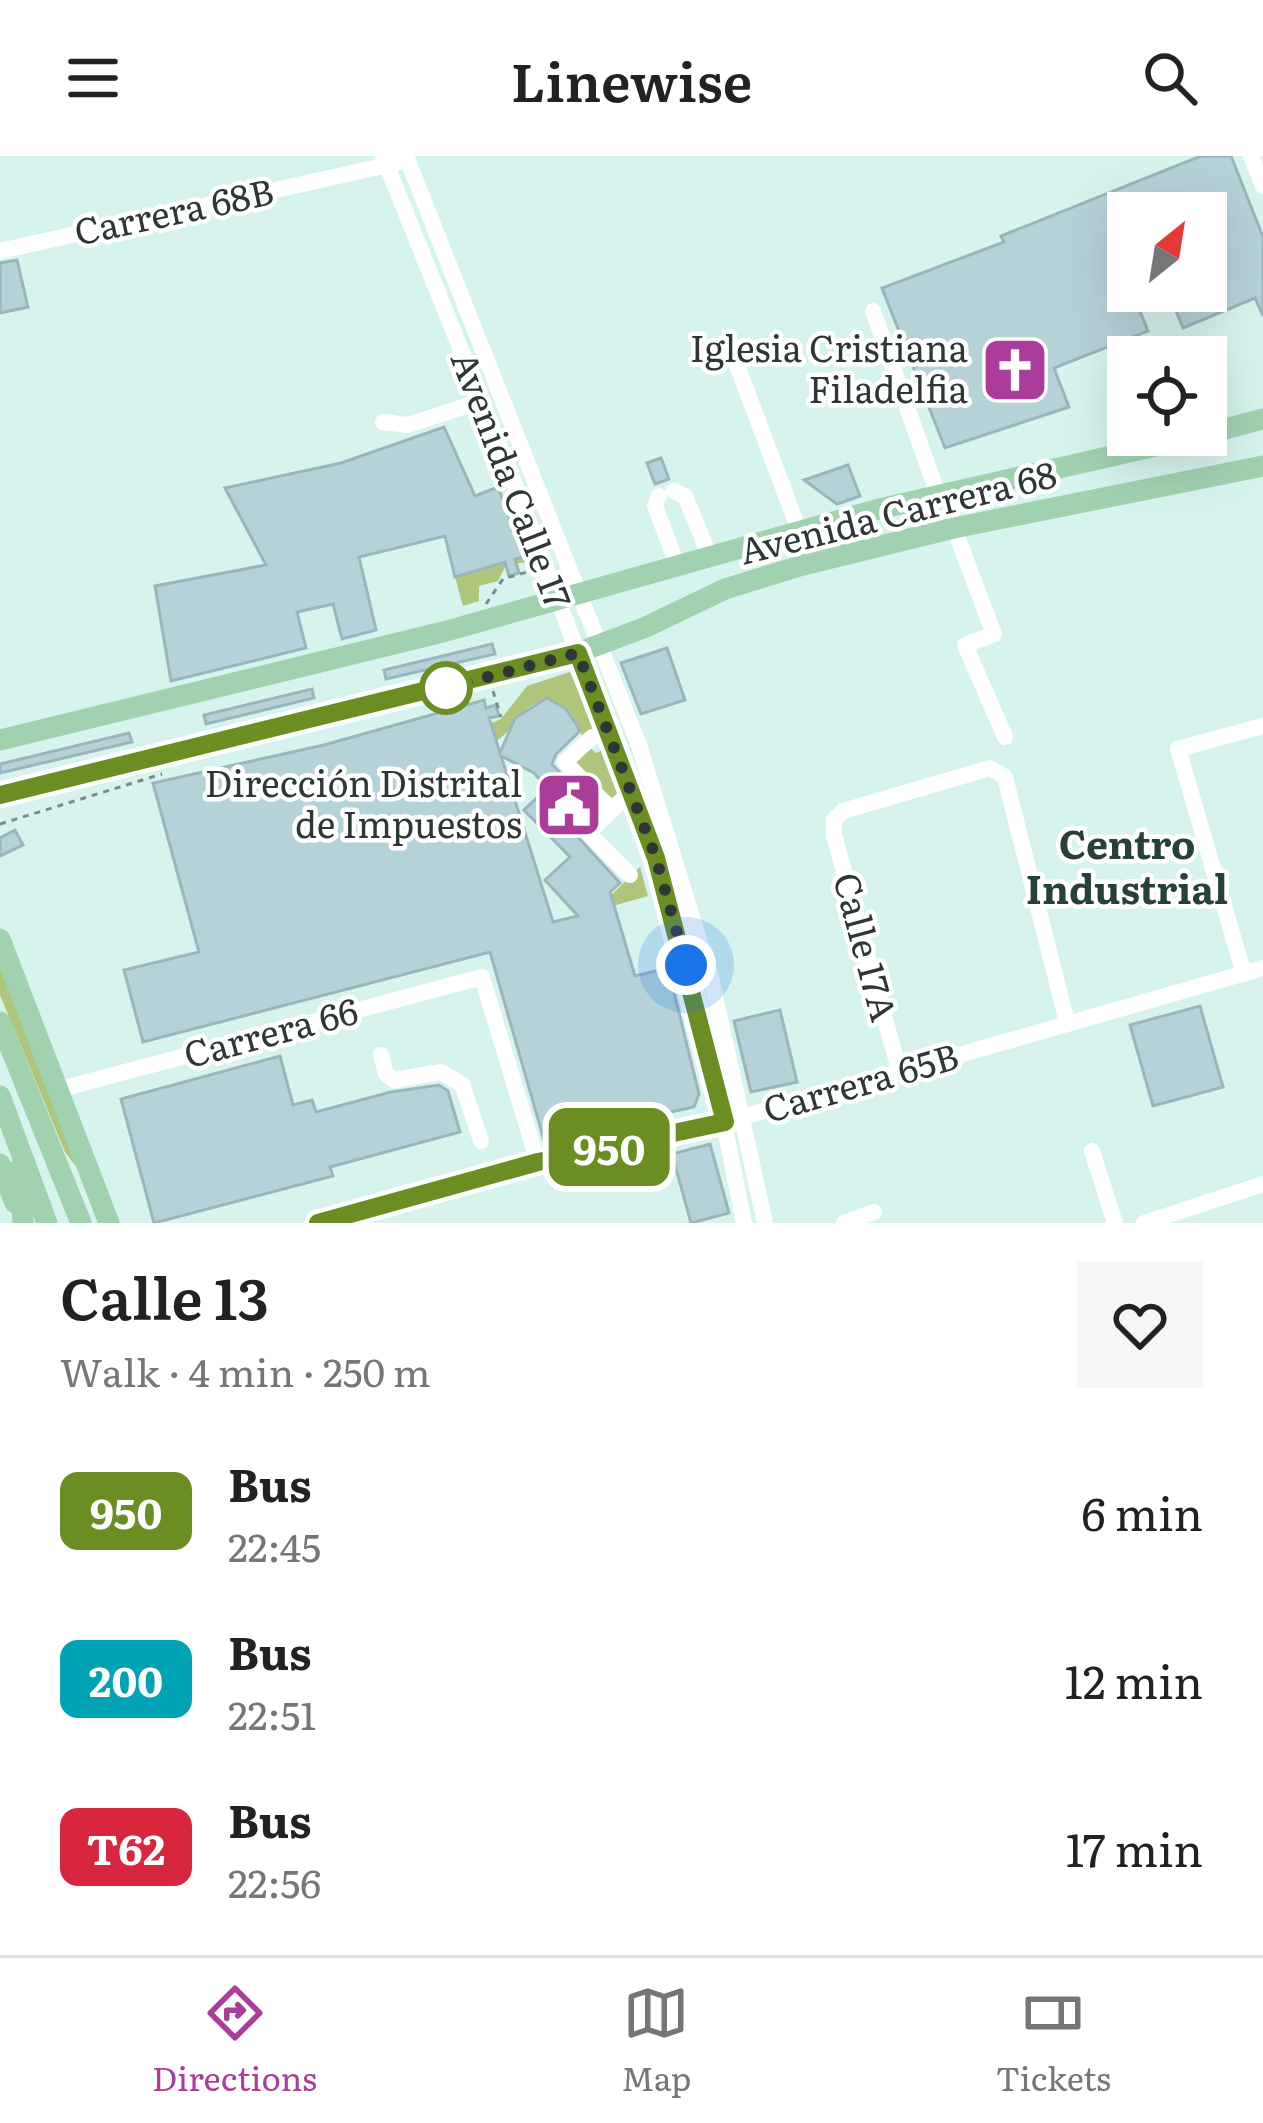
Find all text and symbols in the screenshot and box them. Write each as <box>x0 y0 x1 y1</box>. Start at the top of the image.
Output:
text: Linewise <box>511 38 752 119</box>
icon: menu <box>60 45 126 111</box>
icon: search <box>1137 45 1203 111</box>
street label: Carrera 68B <box>69 163 278 257</box>
north arrow <box>1107 192 1227 312</box>
map controls <box>1107 192 1227 456</box>
place label: Iglesia Cristiana Filadelfia <box>690 320 969 414</box>
church icon: Iglesia Cristiana Filadelfia <box>980 335 1050 405</box>
button: locate <box>1107 336 1227 456</box>
street label: Avenida Calle 17 <box>440 343 587 616</box>
street label: Avenida Carrera 68 <box>733 446 1062 576</box>
unlabelled marker <box>421 663 471 713</box>
place label: Dirección Distrital de Impuestos <box>205 755 522 849</box>
public building icon: Dirección Distrital de Impuestos <box>534 770 604 840</box>
district label: Centro Industrial <box>1026 813 1228 916</box>
street label: Calle 17A <box>822 866 913 1027</box>
your location <box>656 935 716 995</box>
street label: Carrera 66 <box>177 982 363 1079</box>
street label: Carrera 65B <box>756 1027 964 1134</box>
line badge: 950 <box>540 1108 678 1186</box>
text: 950 <box>573 1116 645 1178</box>
text: Calle 13 <box>60 1253 269 1338</box>
button: heart <box>1077 1262 1203 1388</box>
text: Walk · 4 min · 250 m <box>60 1341 431 1399</box>
text: Bus <box>228 1449 312 1516</box>
text: 6 min <box>1081 1478 1203 1545</box>
text: 950 <box>90 1480 162 1542</box>
text: 22:45 <box>228 1516 321 1574</box>
text: Bus <box>228 1617 312 1684</box>
text: 12 min <box>1064 1646 1203 1713</box>
text: 200 <box>89 1648 163 1710</box>
text: 22:51 <box>228 1684 316 1742</box>
text: Bus <box>228 1785 312 1852</box>
text: 17 min <box>1066 1814 1203 1881</box>
text: T62 <box>87 1816 165 1878</box>
text: 22:56 <box>228 1852 321 1910</box>
tab: Directions <box>152 1980 317 2101</box>
tab: Map <box>621 1980 691 2101</box>
tab: Tickets <box>996 1980 1111 2101</box>

